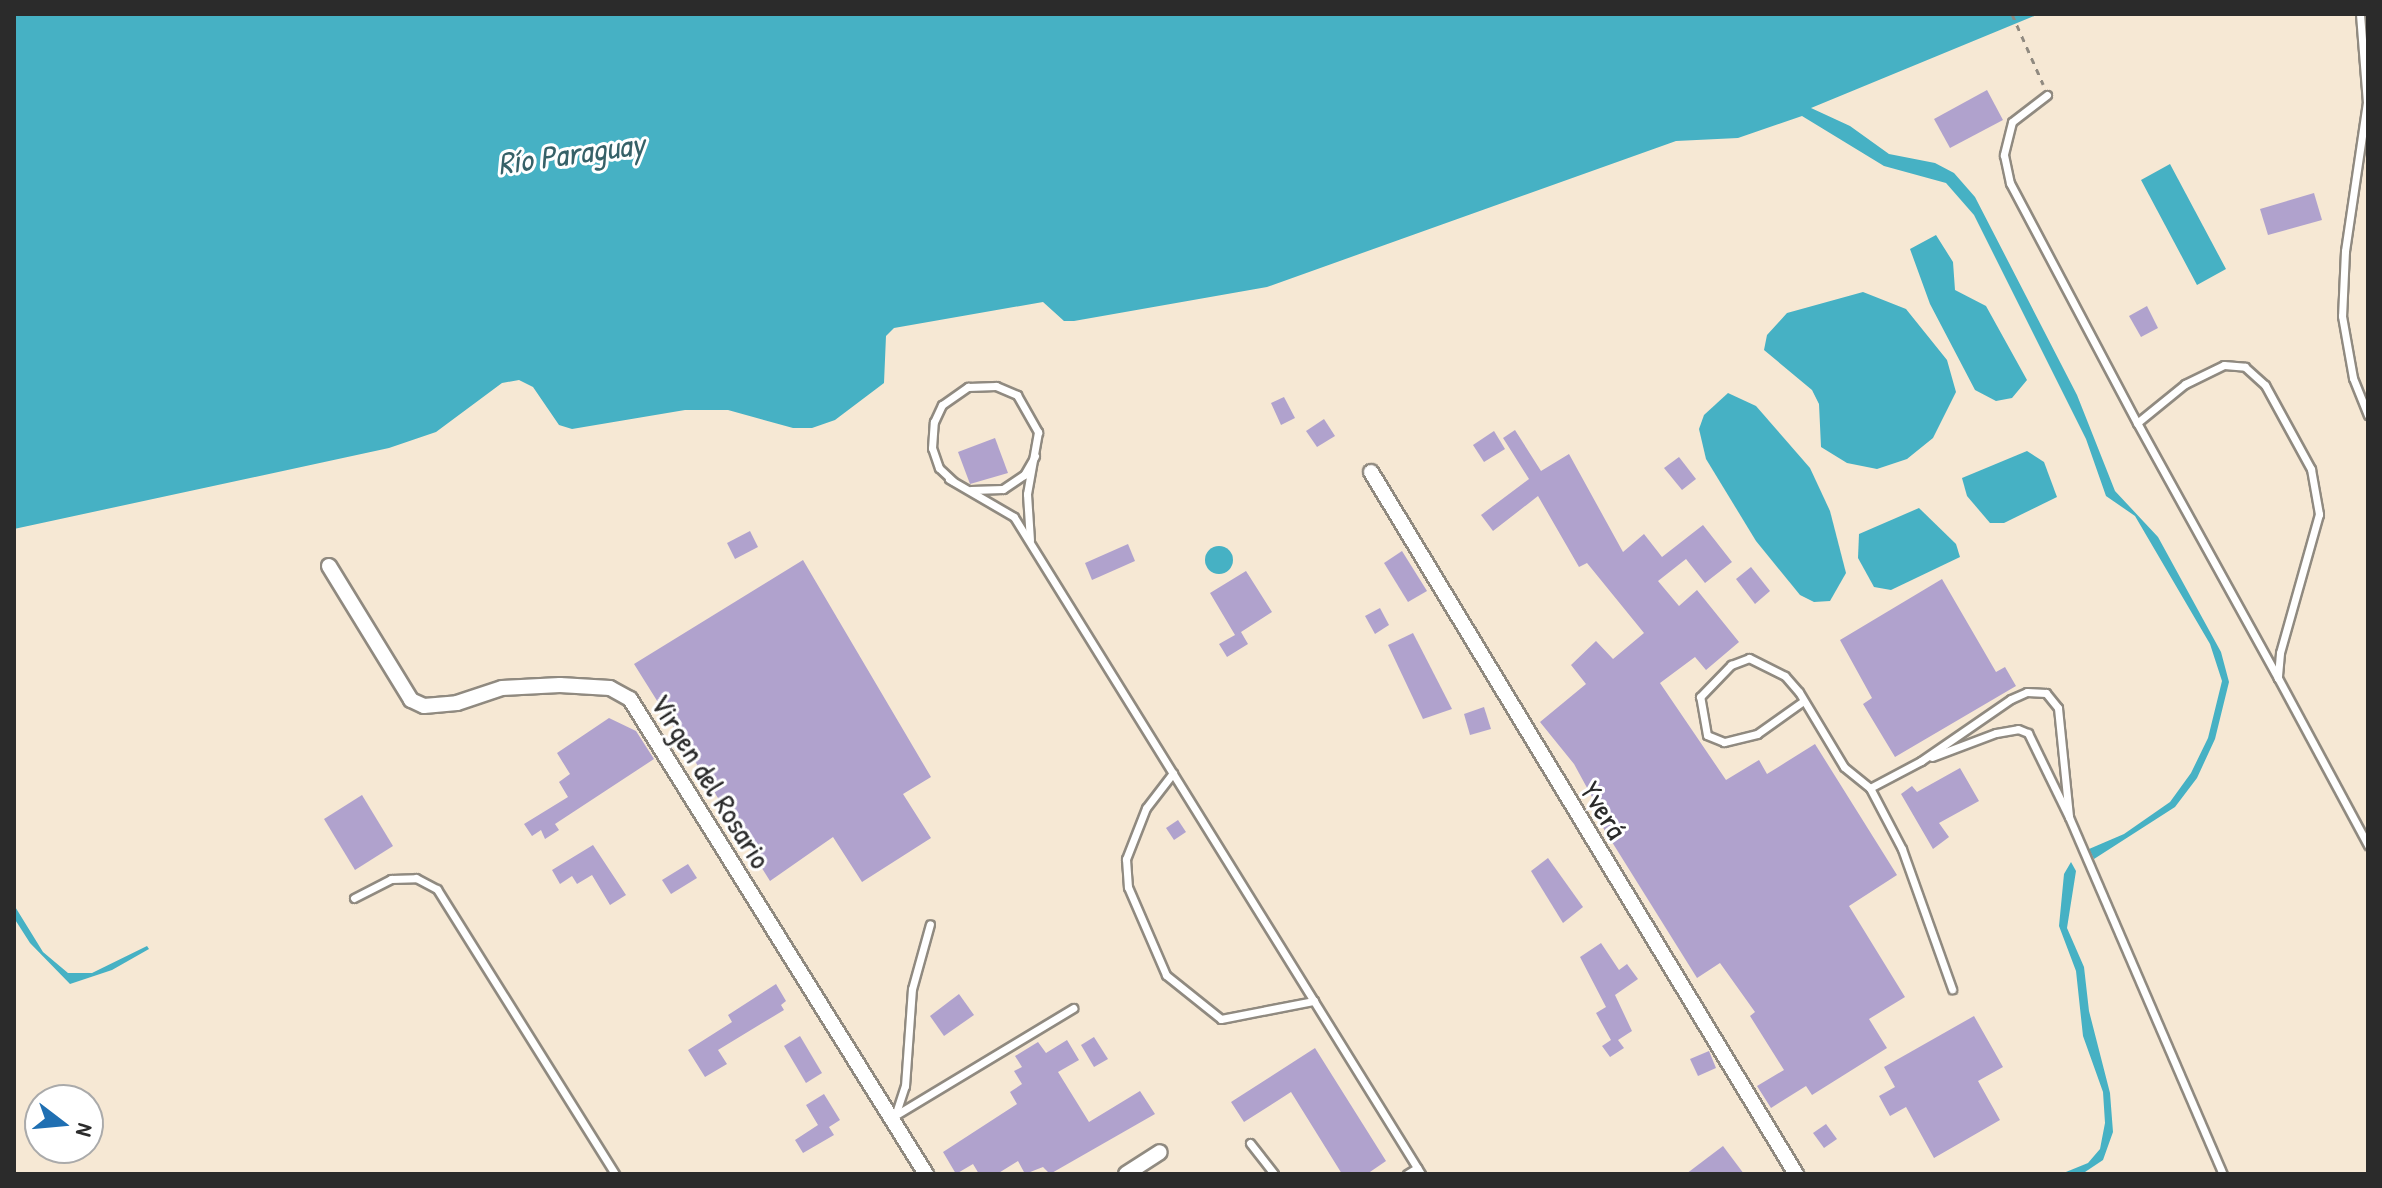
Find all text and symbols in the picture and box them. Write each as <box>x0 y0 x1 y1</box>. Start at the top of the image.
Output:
water label: Río Paraguay <box>495 125 647 183</box>
street label: Virgen del Rosario <box>643 687 779 875</box>
street label: Yverá <box>1573 775 1635 845</box>
north arrow <box>24 1084 104 1164</box>
text: N <box>69 1120 101 1140</box>

